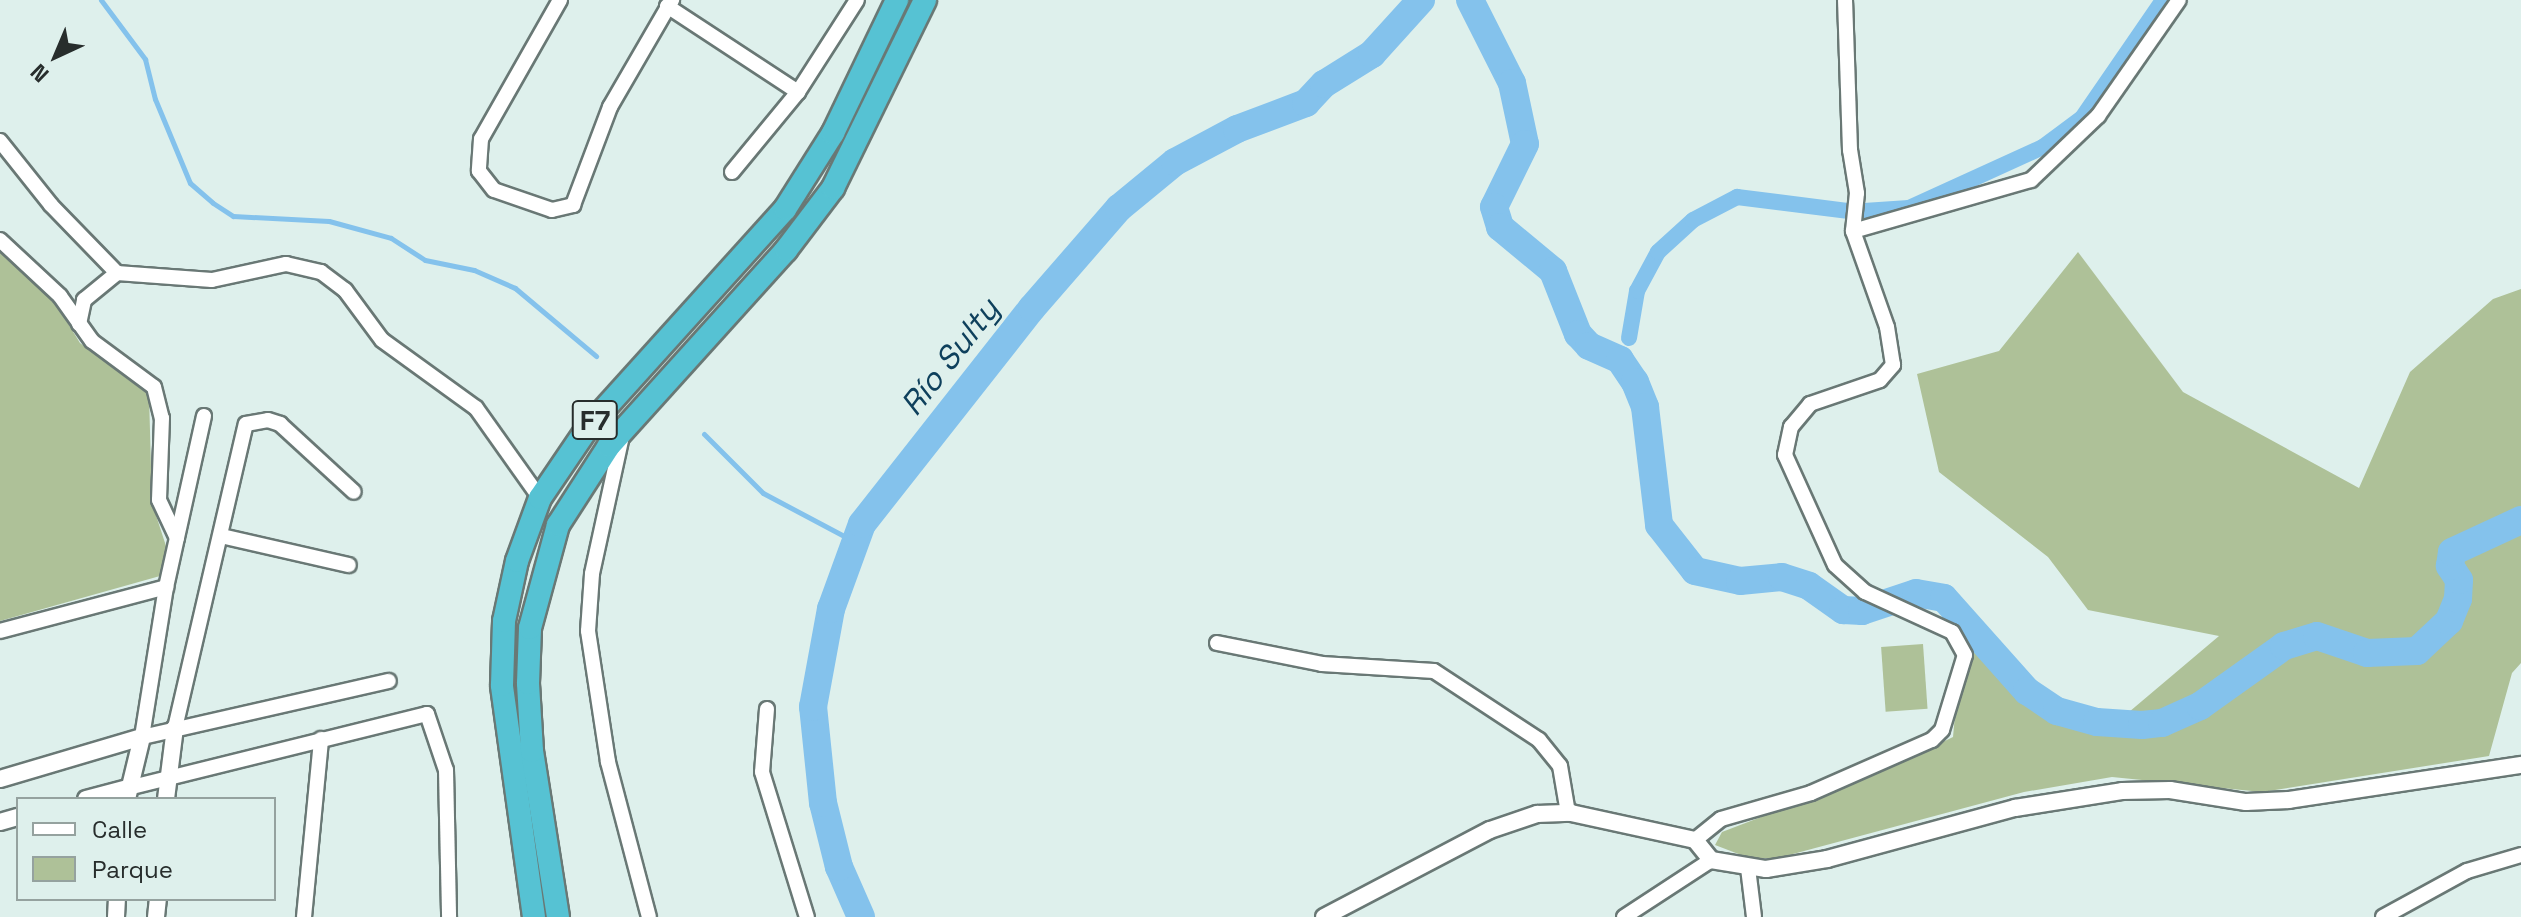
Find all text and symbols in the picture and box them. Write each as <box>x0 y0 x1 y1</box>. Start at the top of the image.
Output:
north arrow <box>16 16 96 96</box>
text: N <box>24 58 54 88</box>
water label: Río Sulty <box>893 291 1007 423</box>
road number: F7 <box>571 396 619 444</box>
legend <box>16 797 276 901</box>
text: Calle <box>92 814 147 845</box>
text: Parque <box>92 854 173 885</box>

